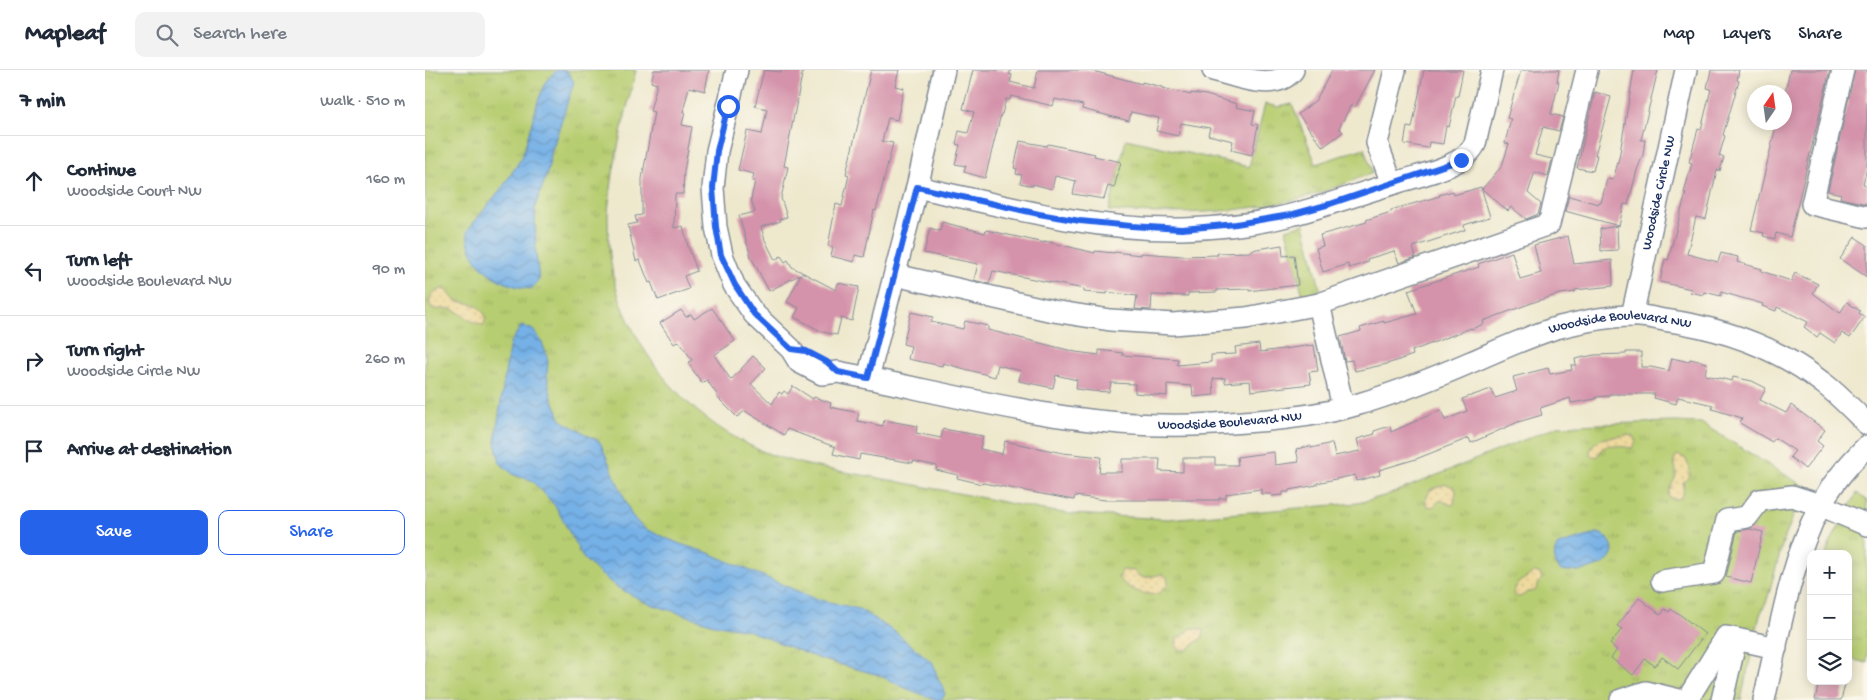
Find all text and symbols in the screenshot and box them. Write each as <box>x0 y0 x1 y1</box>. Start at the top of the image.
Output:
search box <box>135 12 485 57</box>
text: Mapleaf <box>25 20 105 49</box>
icon: search <box>153 21 181 49</box>
text: Search here <box>193 23 287 46</box>
text: Map <box>1663 24 1695 45</box>
text: Layers <box>1723 24 1770 45</box>
text: Share <box>1798 24 1842 45</box>
north arrow <box>1747 85 1792 130</box>
text: 7 min <box>20 90 65 115</box>
text: Walk · 510 m <box>320 93 405 112</box>
route start <box>717 95 740 118</box>
street label: Woodside Circle NW <box>1638 134 1680 252</box>
route end <box>1450 149 1473 172</box>
text: Continue <box>67 160 136 183</box>
icon: ahead <box>20 167 48 195</box>
text: 160 m <box>366 171 405 190</box>
text: Woodside Court NW <box>67 183 202 202</box>
text: Turn left <box>67 250 131 273</box>
icon: left <box>20 257 48 285</box>
text: 90 m <box>373 261 405 280</box>
text: Woodside Boulevard NW <box>67 273 232 292</box>
street label: Woodside Boulevard NW <box>1546 307 1693 338</box>
text: Turn right <box>67 340 143 363</box>
icon: right <box>20 347 48 375</box>
text: 260 m <box>365 351 405 370</box>
text: Woodside Circle NW <box>67 363 200 382</box>
street label: Woodside Boulevard NW <box>1158 408 1303 434</box>
icon: arrive <box>20 437 48 465</box>
text: Arrive at destination <box>67 439 231 462</box>
button: Save <box>20 510 208 555</box>
button: Share <box>218 510 405 555</box>
map controls <box>1807 550 1852 685</box>
button: + <box>1807 550 1852 595</box>
button: − <box>1807 595 1852 640</box>
button: layers <box>1807 640 1852 685</box>

